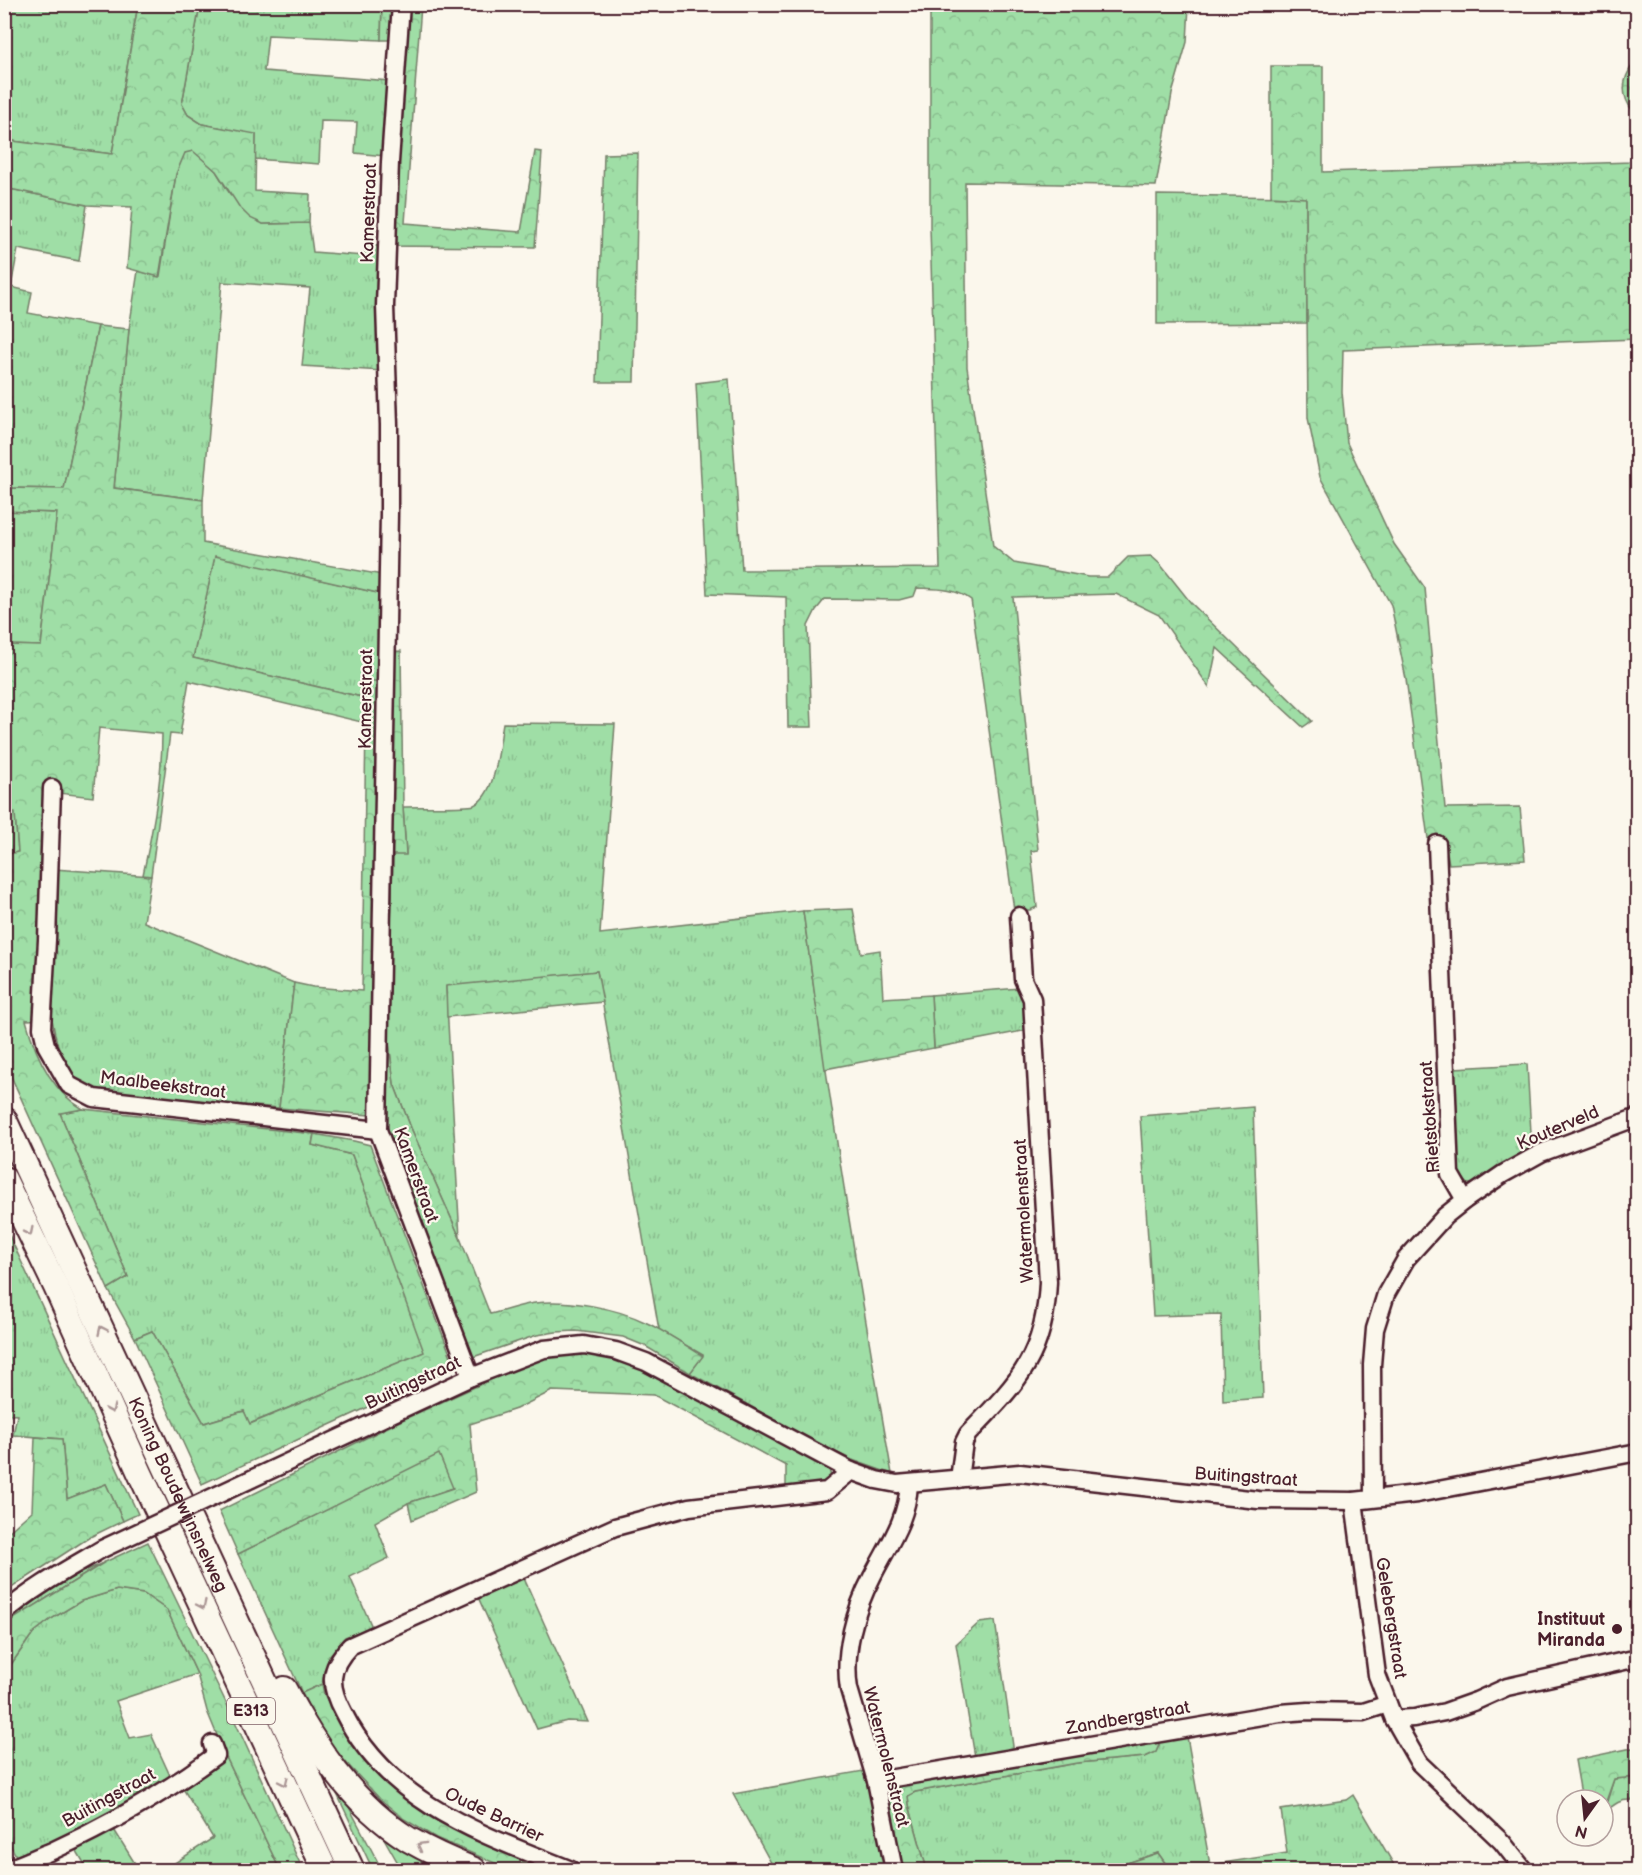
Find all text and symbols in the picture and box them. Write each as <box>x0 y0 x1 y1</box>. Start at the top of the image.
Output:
street label: Kamerstraat <box>357 162 381 263</box>
street label: Kamerstraat <box>355 648 377 749</box>
street label: Rietstokstraat <box>1416 1060 1444 1174</box>
street label: Maalbeekstraat <box>99 1067 228 1103</box>
street label: Kouterveld <box>1514 1101 1602 1155</box>
street label: Kamerstraat <box>389 1124 443 1226</box>
street label: Watermolenstraat <box>1010 1138 1038 1283</box>
one-way arrow <box>22 1225 34 1236</box>
one-way arrow <box>97 1325 109 1336</box>
street label: Buitingstraat <box>362 1351 465 1414</box>
street label: Koning Boudewijnsnelweg <box>124 1394 232 1595</box>
one-way arrow <box>103 1402 115 1413</box>
street label: Buitingstraat <box>1194 1463 1299 1491</box>
street label: Gelebergstraat <box>1371 1556 1411 1681</box>
one-way arrow <box>194 1599 206 1610</box>
place label: Instituut Miranda <box>1537 1609 1605 1651</box>
marker: Instituut Miranda <box>1610 1622 1624 1636</box>
street label: Watermolenstraat <box>858 1685 914 1830</box>
street label: Zandbergstraat <box>1063 1697 1192 1739</box>
road number: E313 <box>227 1698 275 1724</box>
street label: Buitingstraat <box>59 1764 160 1832</box>
one-way arrow <box>277 1775 289 1786</box>
street label: Oude Barrier <box>441 1783 547 1847</box>
north arrow <box>1555 1788 1615 1848</box>
text: N <box>1573 1820 1590 1842</box>
one-way arrow <box>417 1842 427 1853</box>

